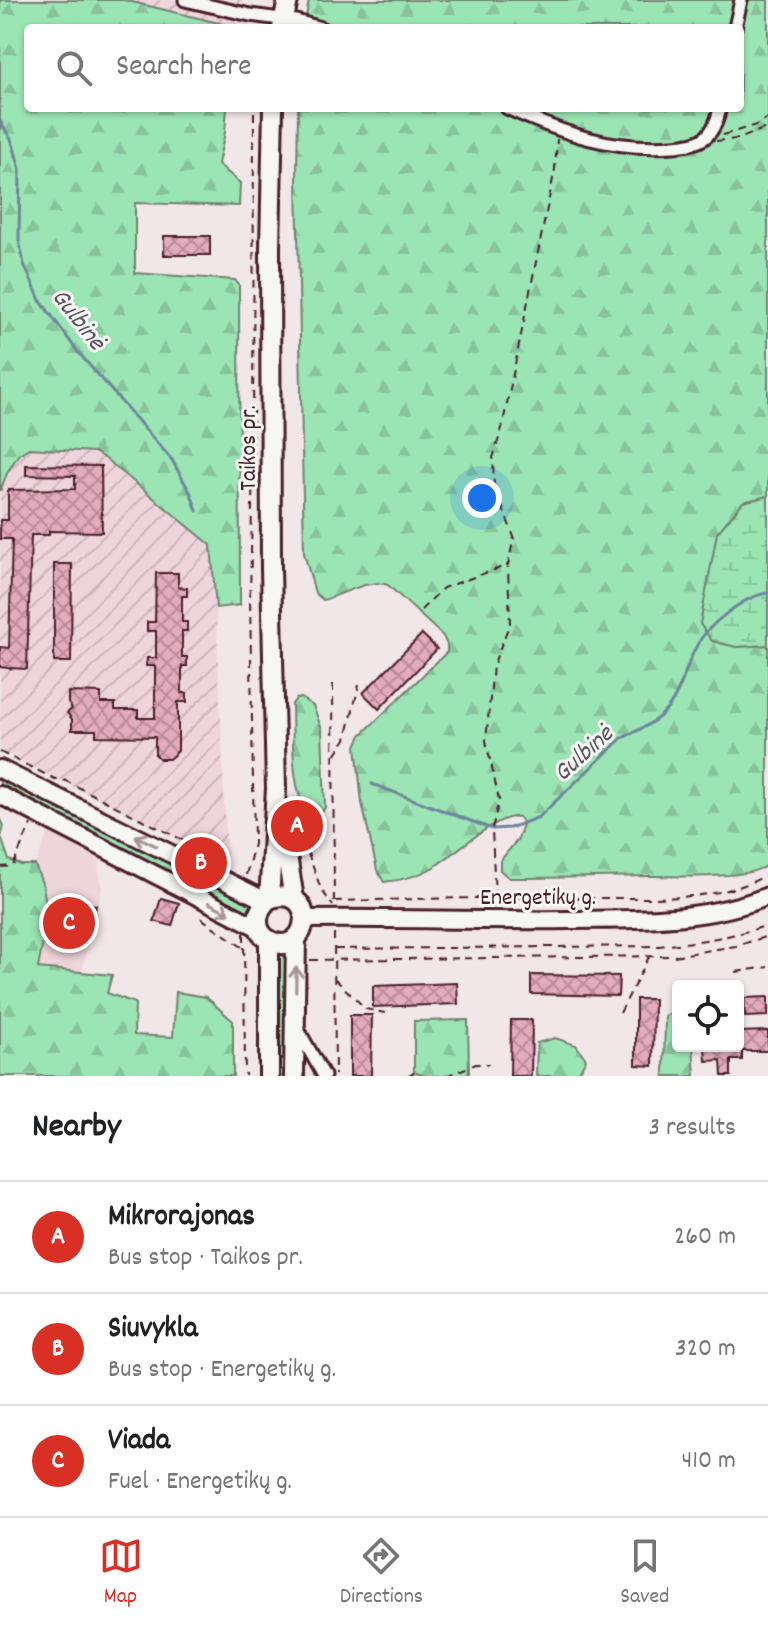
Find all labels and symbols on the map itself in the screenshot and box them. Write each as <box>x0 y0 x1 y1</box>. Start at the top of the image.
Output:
water label: Gulbinė <box>41 281 114 360</box>
street label: Taikos pr. <box>233 405 267 491</box>
your location <box>462 478 502 518</box>
water label: Gulbinė <box>546 716 624 792</box>
pin: A <box>271 796 323 856</box>
one-way arrow <box>135 833 159 849</box>
pin: B <box>175 833 227 893</box>
street label: Energetikų g. <box>480 882 596 916</box>
pin: C <box>43 893 95 953</box>
one-way arrow <box>206 900 230 916</box>
one-way arrow <box>288 966 304 993</box>

